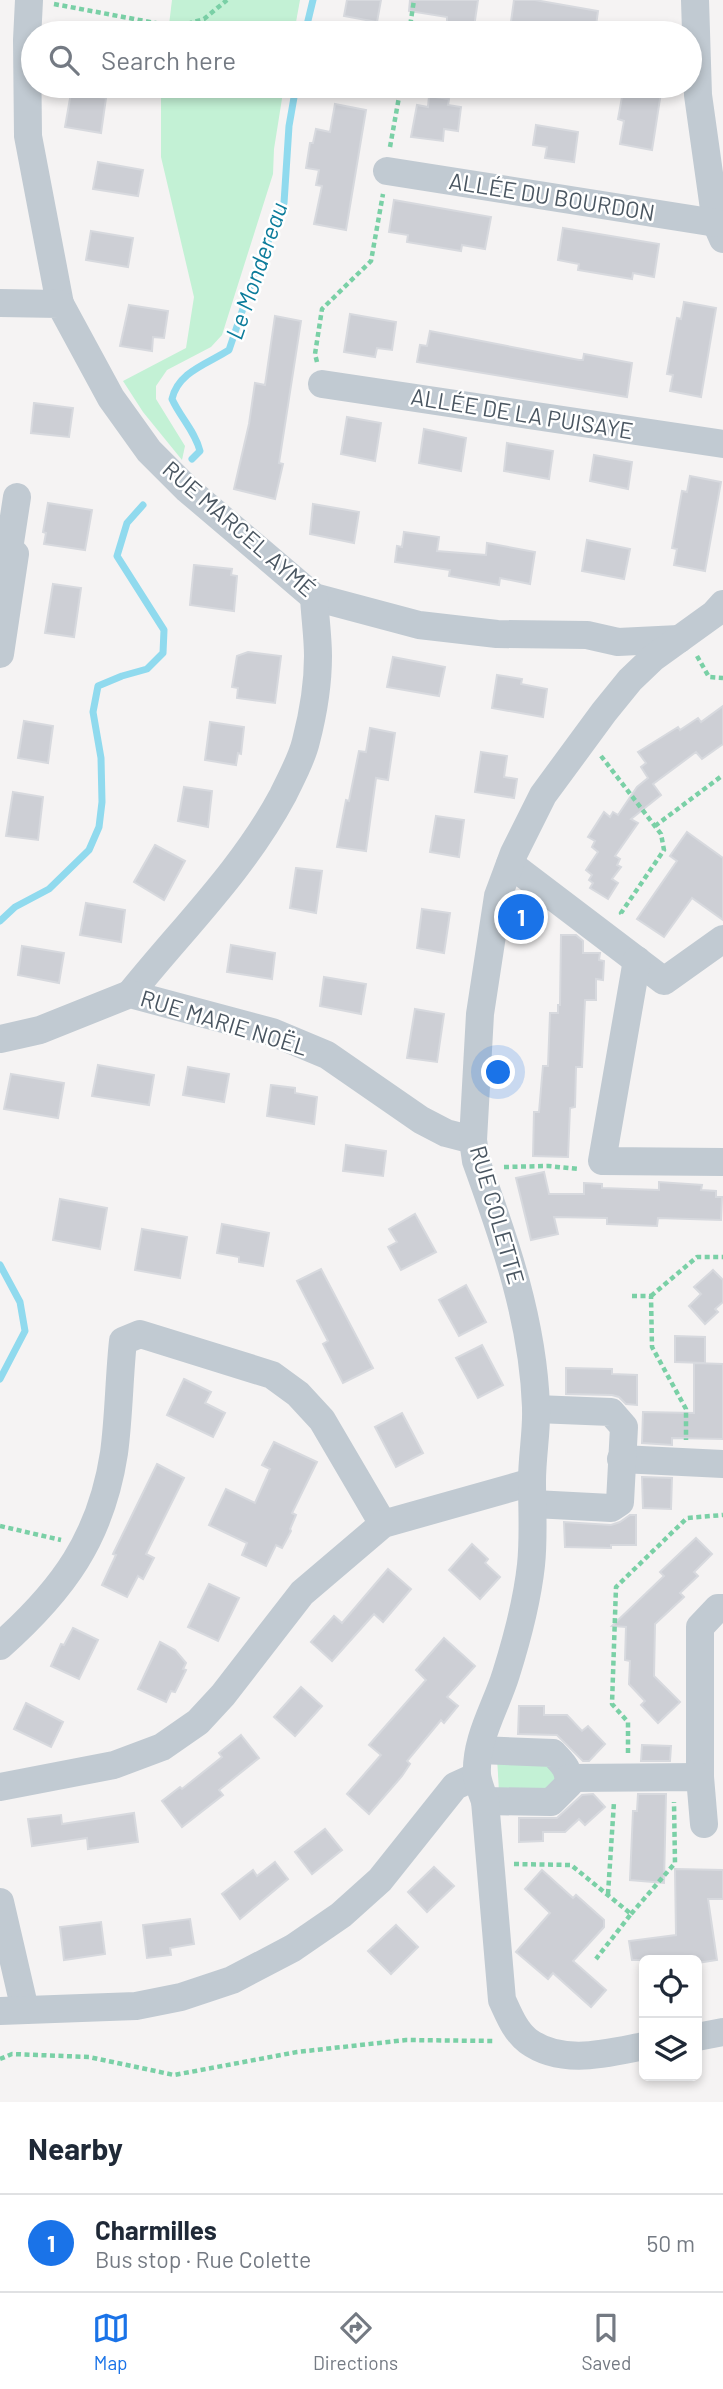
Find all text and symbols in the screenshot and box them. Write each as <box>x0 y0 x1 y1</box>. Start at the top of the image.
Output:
search box <box>21 21 702 98</box>
icon: search <box>45 41 83 79</box>
text: Search here <box>101 44 236 75</box>
street label: ALLÉE DU BOURDON <box>447 166 657 226</box>
water label: Le Mondereau <box>219 198 293 343</box>
street label: ALLÉE DE LA PUISAYE <box>409 382 635 444</box>
street label: RUE MARCEL AYMÉ <box>158 454 322 602</box>
pin: 1 <box>498 891 544 943</box>
street label: RUE MARIE NOËL <box>137 983 311 1061</box>
your location <box>481 1055 515 1089</box>
street label: RUE COLETTE <box>465 1142 531 1287</box>
map controls <box>639 1955 702 2081</box>
button: locate <box>639 1955 702 2018</box>
button: layers <box>639 2018 702 2081</box>
text: Nearby <box>28 2130 123 2166</box>
text: Charmilles <box>95 2214 217 2245</box>
text: 1 <box>47 2229 55 2257</box>
text: 50 m <box>647 2229 695 2257</box>
text: Bus stop · Rue Colette <box>95 2245 311 2273</box>
tab: Map <box>92 2309 130 2374</box>
tab: Directions <box>313 2309 398 2374</box>
tab: Saved <box>581 2309 631 2374</box>

